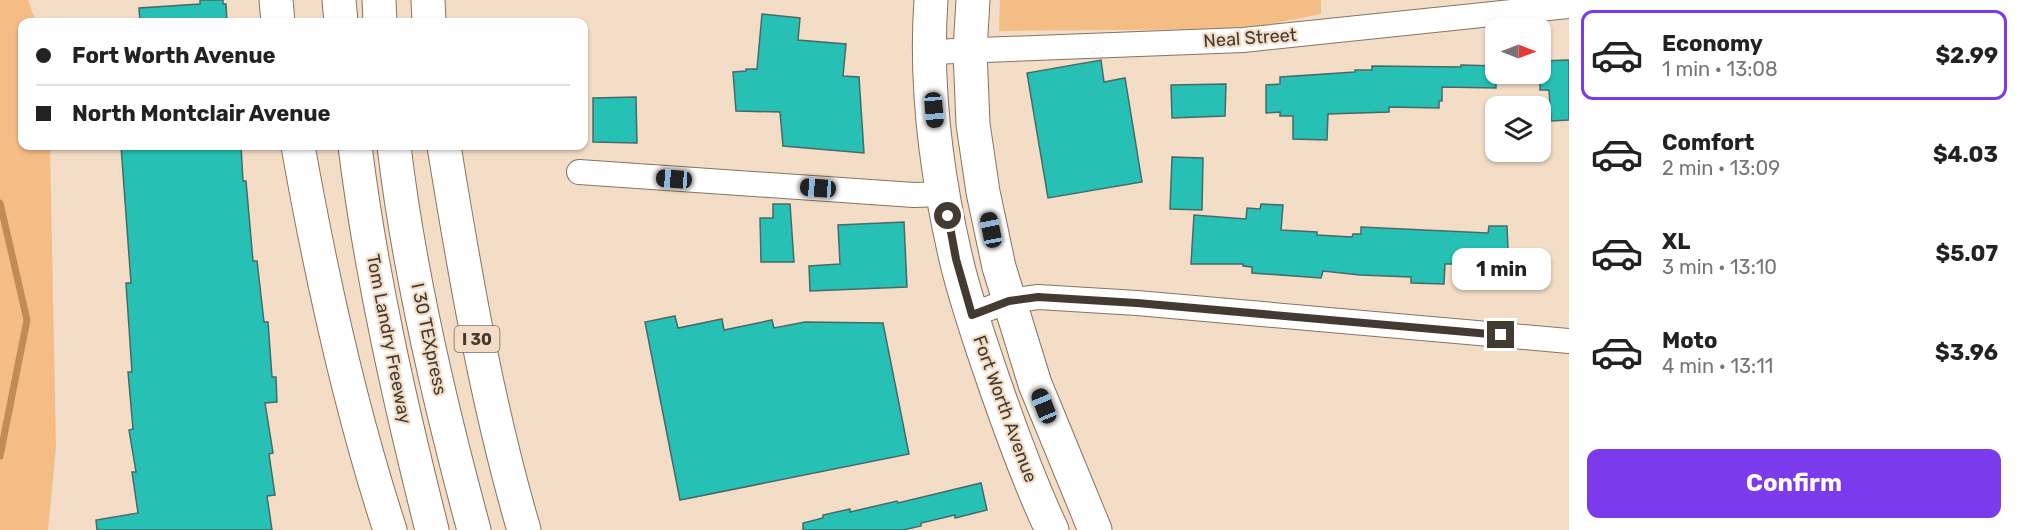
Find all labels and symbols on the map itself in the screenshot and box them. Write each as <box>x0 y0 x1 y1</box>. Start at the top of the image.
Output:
north arrow <box>1485 18 1551 84</box>
street label: Neal Street <box>1203 24 1297 52</box>
car <box>923 91 945 129</box>
car <box>655 169 693 189</box>
car <box>799 178 837 198</box>
route start <box>934 202 961 229</box>
car <box>979 211 1003 249</box>
callout: 1 min <box>1452 248 1550 290</box>
street label: Tom Landry Freeway <box>362 252 416 426</box>
street label: I 30 TEXpress <box>406 281 452 397</box>
route end <box>1487 321 1514 348</box>
road number: I 30 <box>454 326 500 352</box>
street label: Fort Worth Avenue <box>968 332 1042 486</box>
car <box>1029 386 1059 426</box>

